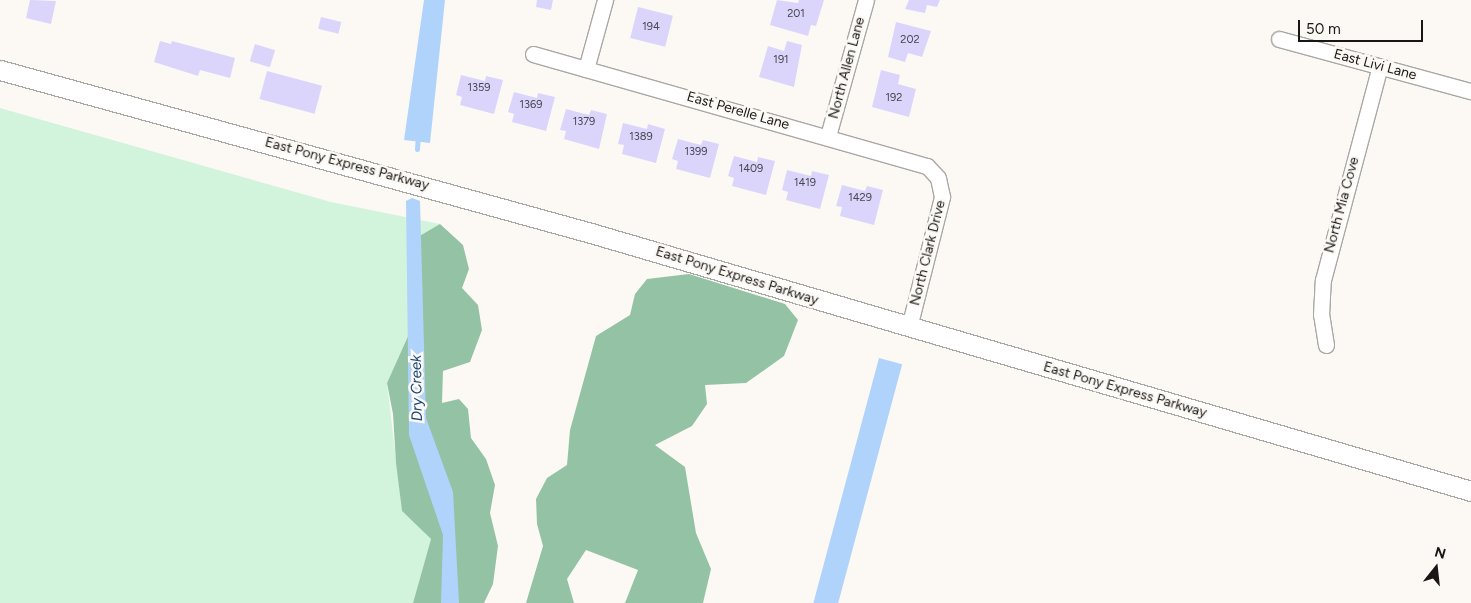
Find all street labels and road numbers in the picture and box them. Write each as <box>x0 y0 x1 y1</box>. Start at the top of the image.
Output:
street label: North Allen Lane <box>825 15 869 121</box>
street label: East Livi Lane <box>1332 46 1418 84</box>
street label: East Perelle Lane <box>685 88 791 134</box>
street label: East Pony Express Parkway <box>263 134 431 194</box>
street label: North Mia Cove <box>1321 155 1363 255</box>
street label: North Clark Drive <box>907 199 949 307</box>
street label: East Pony Express Parkway <box>654 243 820 309</box>
street label: East Pony Express Parkway <box>1041 359 1209 421</box>

